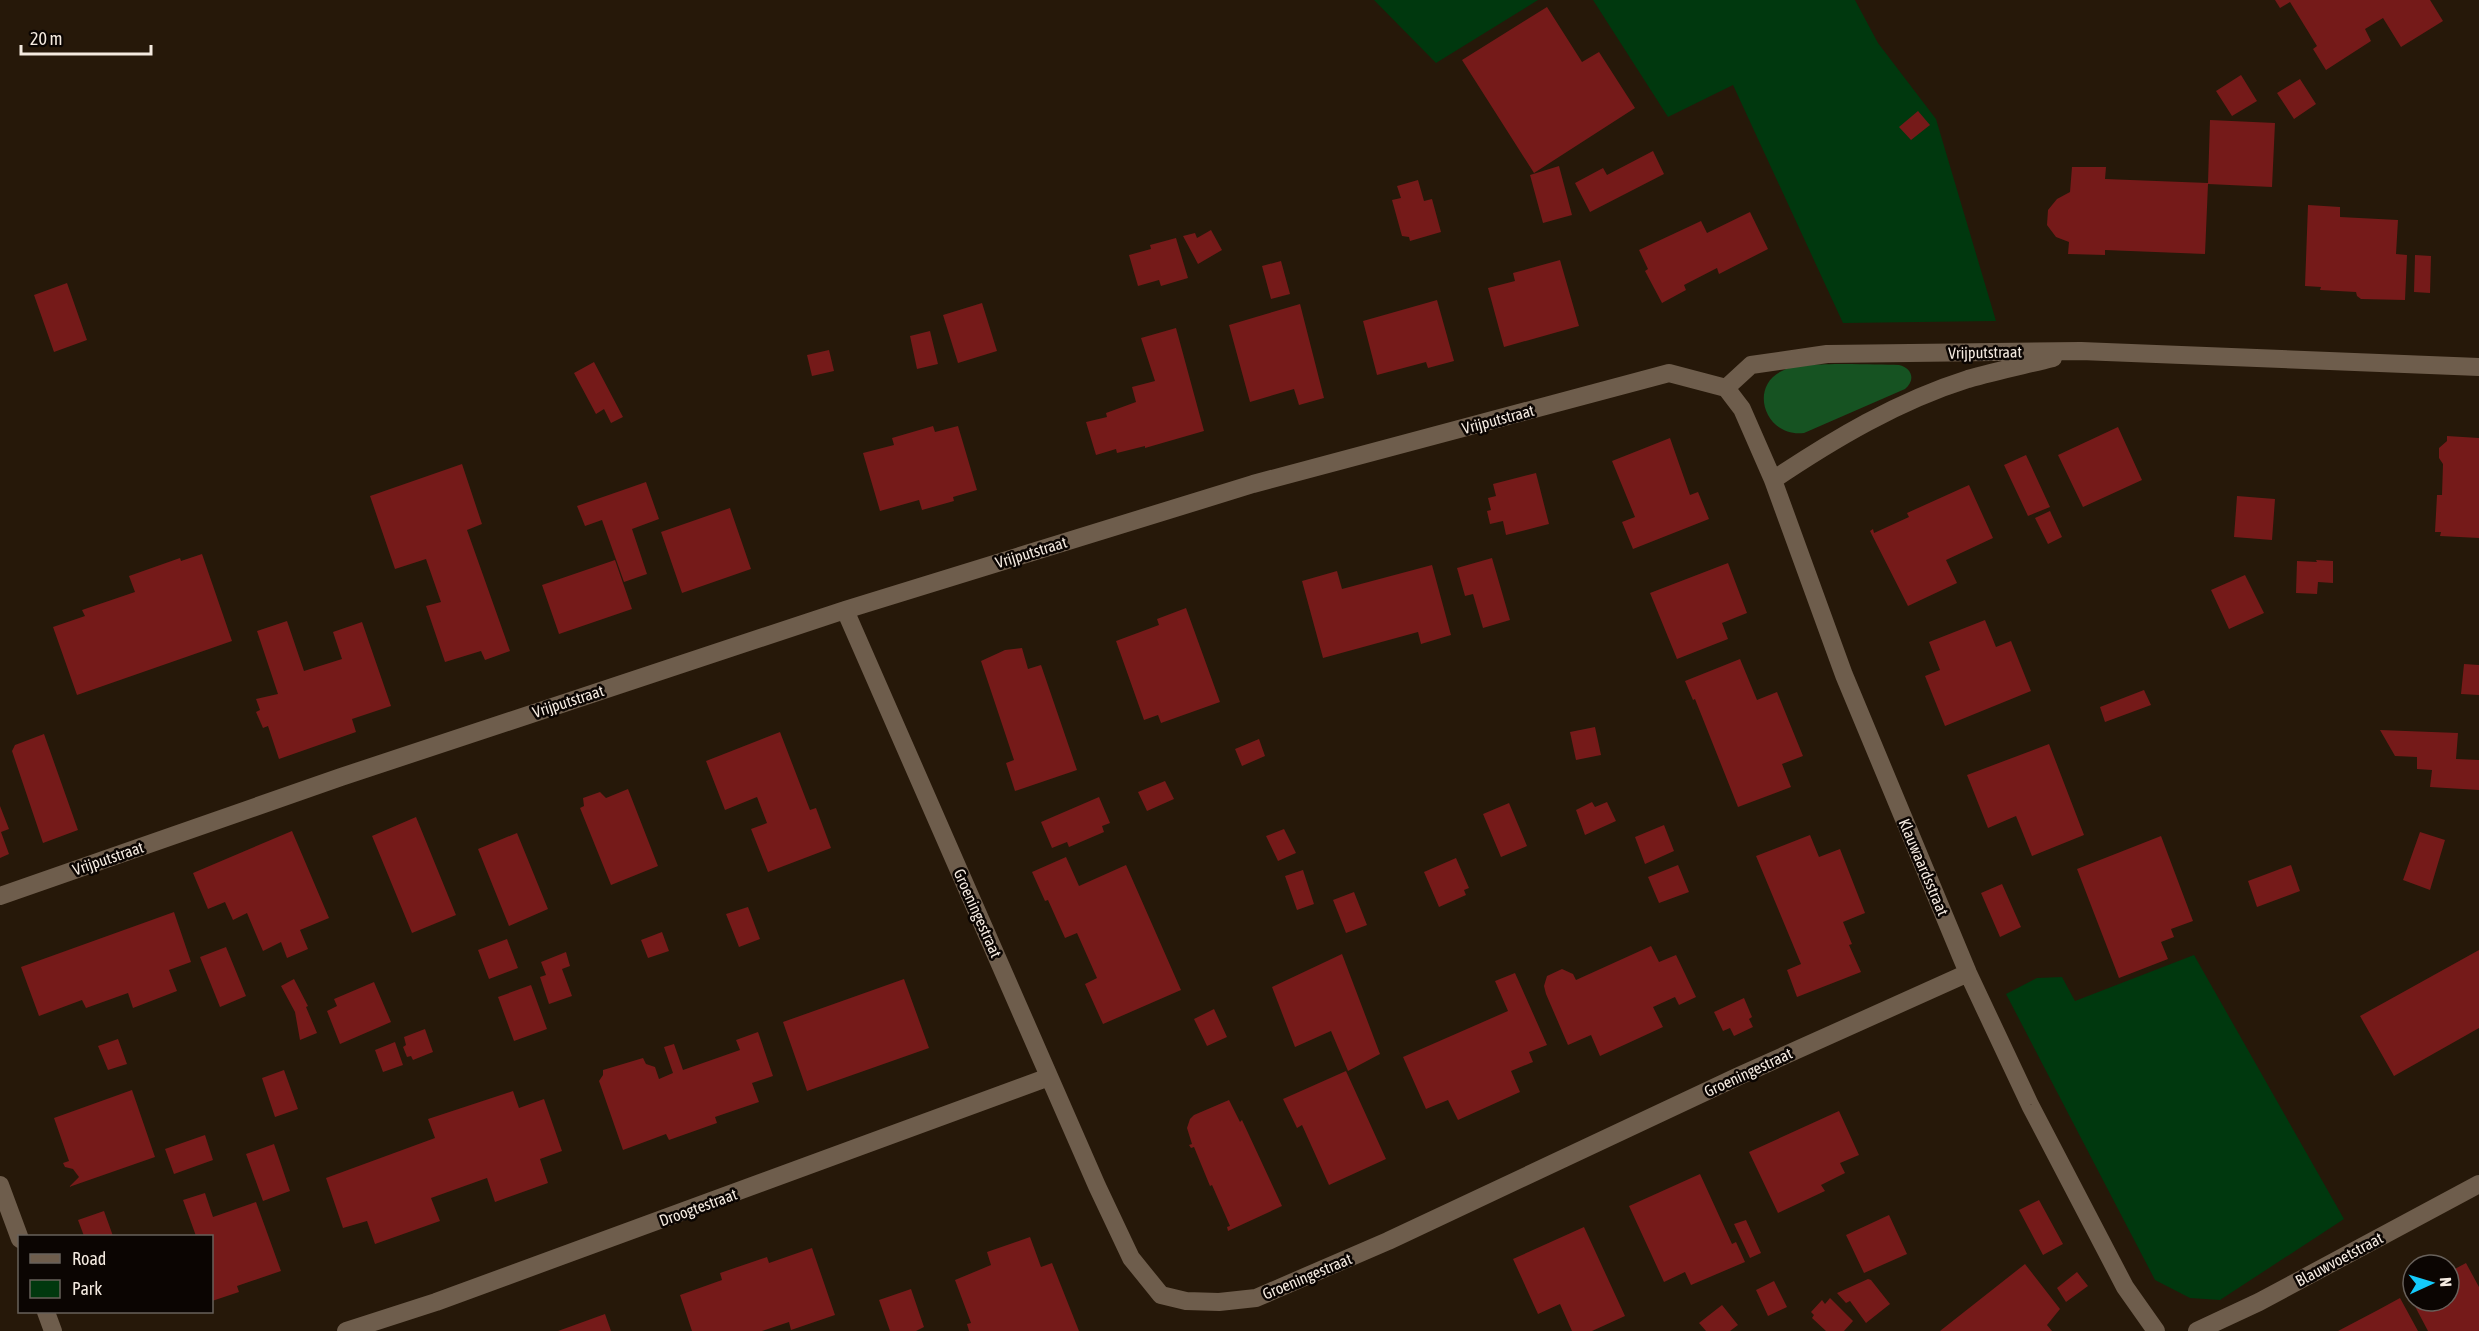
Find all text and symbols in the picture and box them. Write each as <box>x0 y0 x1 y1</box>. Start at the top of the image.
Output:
scale bar <box>21 18 152 56</box>
text: 20 m <box>30 28 62 49</box>
street label: Vrijputstraat <box>1948 342 2023 363</box>
street label: Vrijputstraat <box>1460 401 1537 438</box>
street label: Vrijputstraat <box>993 532 1070 572</box>
street label: Vrijputstraat <box>530 681 607 722</box>
street label: Klauwaardsstraat <box>1895 816 1953 919</box>
street label: Vrijputstraat <box>70 837 147 879</box>
street label: Groeningestraat <box>950 866 1006 961</box>
street label: Groeningestraat <box>1701 1044 1796 1101</box>
street label: Droogtestraat <box>657 1184 740 1230</box>
street label: Blauwvoetstraat <box>2292 1228 2386 1290</box>
legend <box>18 1235 213 1313</box>
text: Road <box>72 1248 106 1269</box>
street label: Groeningestraat <box>1260 1249 1355 1304</box>
north arrow <box>2401 1253 2461 1313</box>
text: N <box>2437 1277 2455 1287</box>
text: Park <box>72 1278 102 1299</box>

